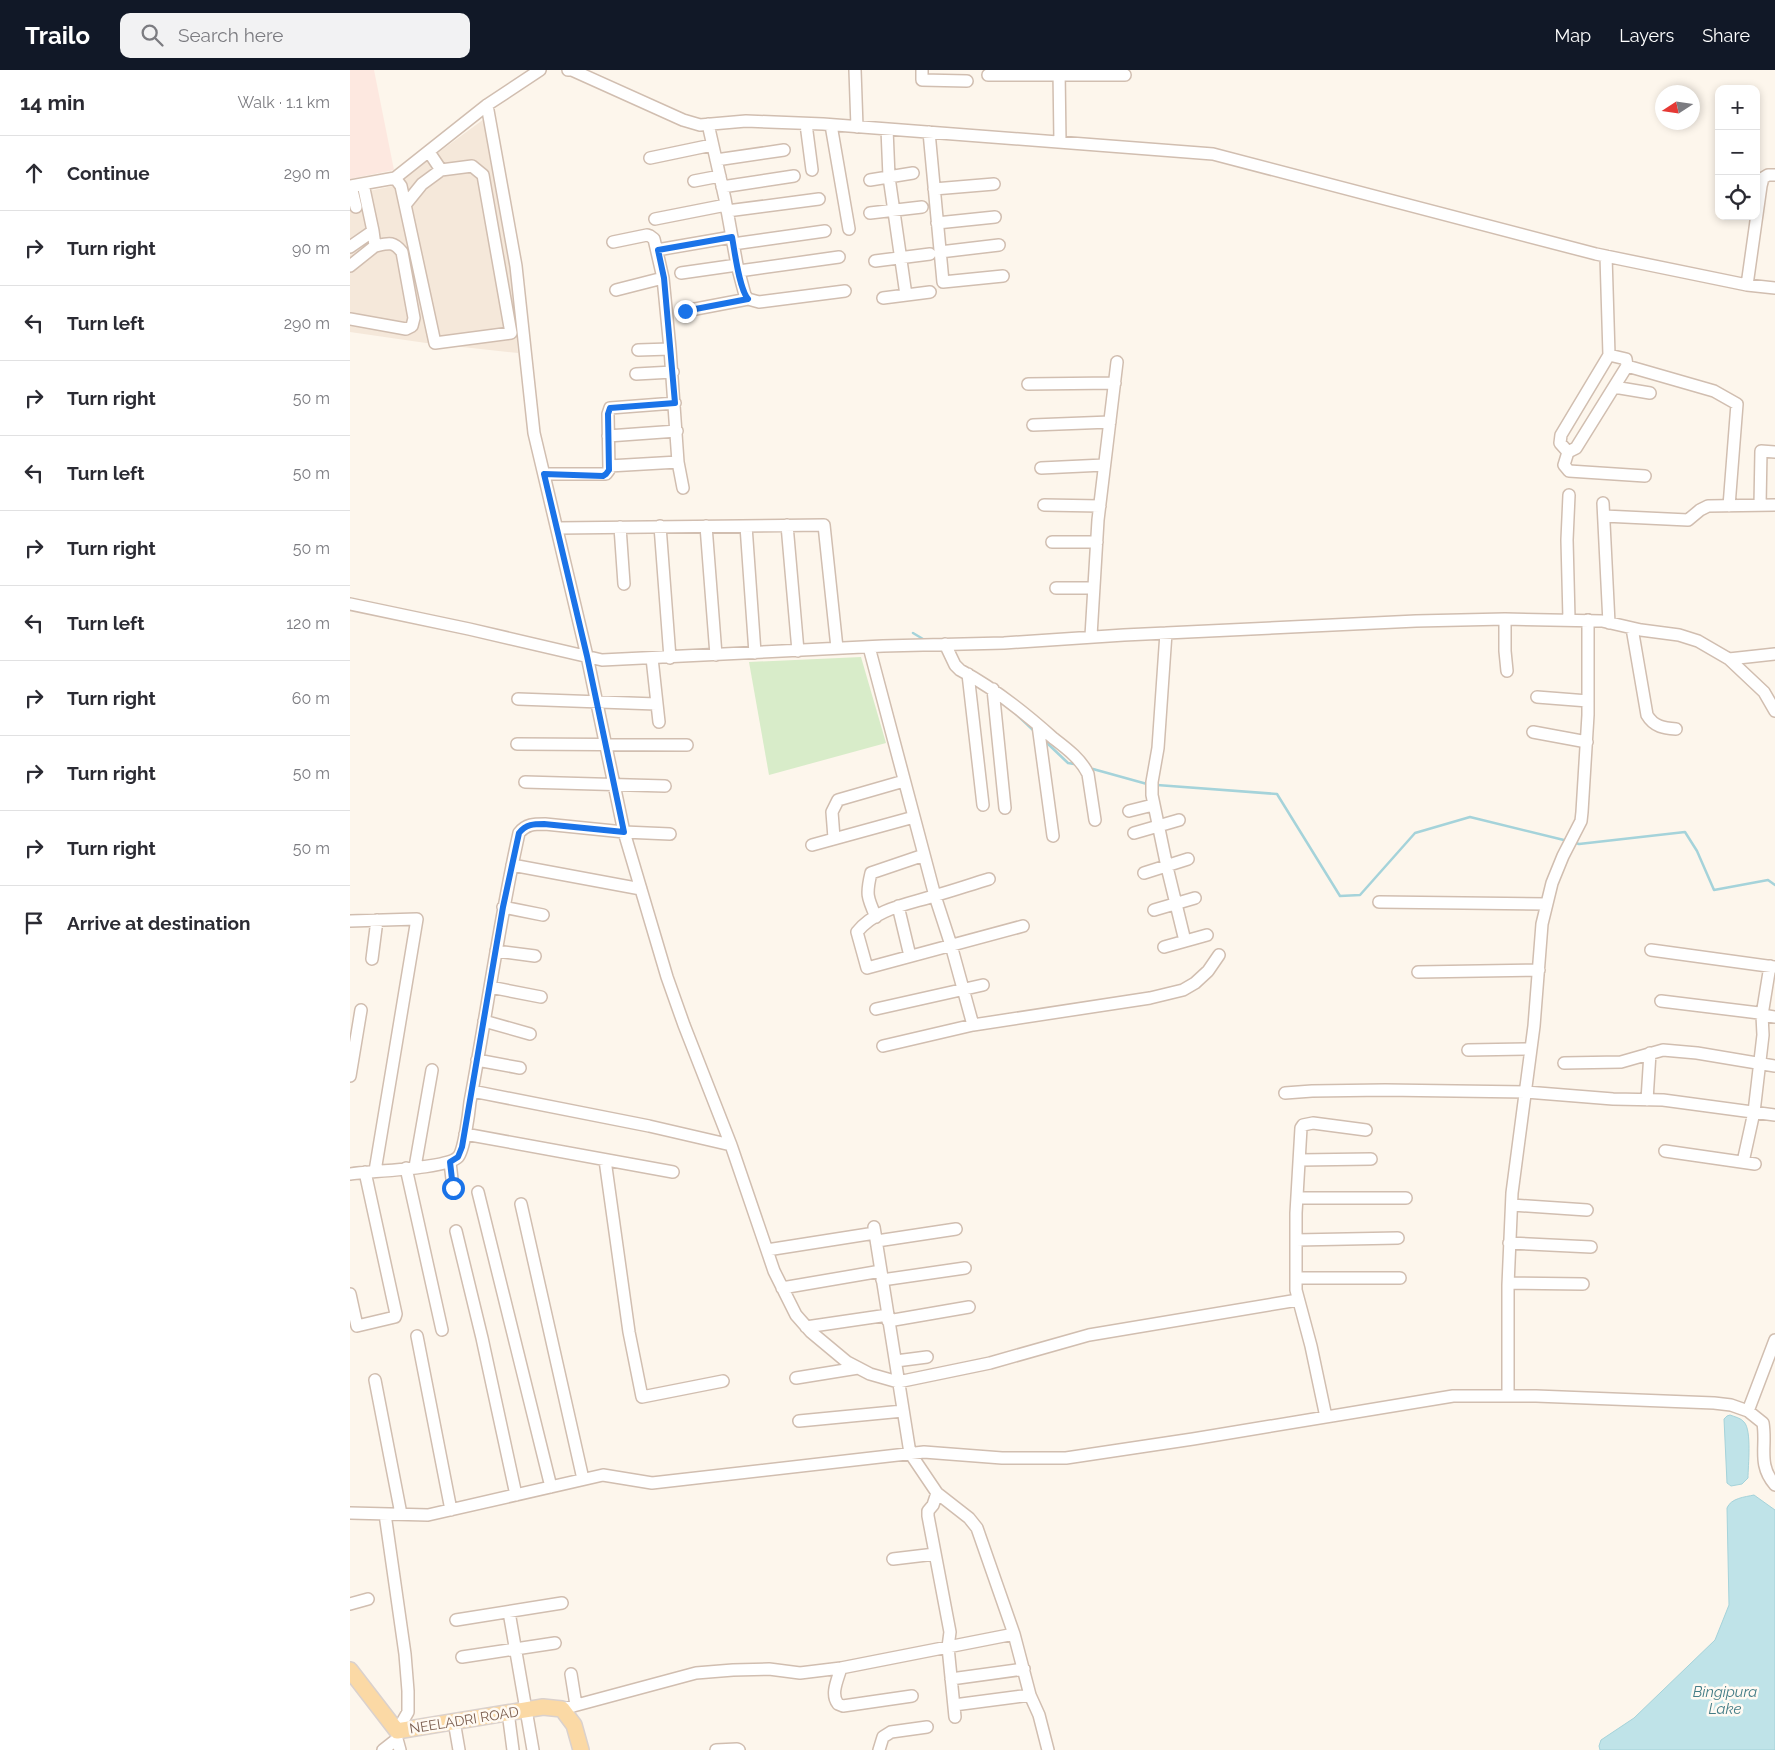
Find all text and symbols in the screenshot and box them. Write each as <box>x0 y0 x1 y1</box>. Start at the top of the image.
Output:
search box <box>120 13 470 58</box>
text: Trailo <box>25 21 90 50</box>
icon: search <box>138 21 166 49</box>
text: Search here <box>178 24 283 46</box>
text: Map <box>1555 25 1591 46</box>
text: Layers <box>1619 25 1674 46</box>
text: Share <box>1702 25 1750 46</box>
north arrow <box>1655 85 1700 130</box>
map controls <box>1715 85 1760 220</box>
button: + <box>1715 85 1760 130</box>
text: 14 min <box>20 90 85 115</box>
text: Walk · 1.1 km <box>237 93 330 112</box>
button: − <box>1715 130 1760 175</box>
icon: ahead <box>20 159 48 187</box>
text: Continue <box>67 162 150 184</box>
text: 290 m <box>284 164 330 183</box>
button: locate <box>1715 175 1760 220</box>
icon: right <box>20 234 48 262</box>
text: Turn right <box>67 237 156 259</box>
text: 90 m <box>292 239 330 258</box>
route end <box>674 300 697 323</box>
icon: left <box>20 309 48 337</box>
text: Turn left <box>67 312 144 334</box>
text: 290 m <box>284 314 330 333</box>
icon: right <box>20 384 48 412</box>
text: Turn right <box>67 387 156 409</box>
text: 50 m <box>293 389 330 408</box>
icon: left <box>20 459 48 487</box>
text: Turn left <box>67 462 144 484</box>
text: 50 m <box>293 464 330 483</box>
icon: right <box>20 534 48 562</box>
text: Turn right <box>67 537 156 559</box>
text: 50 m <box>293 539 330 558</box>
icon: left <box>20 609 48 637</box>
text: Turn left <box>67 612 144 634</box>
text: 120 m <box>286 614 330 633</box>
icon: right <box>20 684 48 712</box>
text: Turn right <box>67 687 156 709</box>
text: 60 m <box>292 689 330 708</box>
icon: right <box>20 759 48 787</box>
text: Turn right <box>67 762 156 784</box>
text: 50 m <box>293 764 330 783</box>
icon: right <box>20 834 48 862</box>
text: Turn right <box>67 837 156 859</box>
text: 50 m <box>293 839 330 858</box>
icon: arrive <box>20 909 48 937</box>
text: Arrive at destination <box>67 912 251 934</box>
route start <box>442 1177 465 1200</box>
water label: Bingipura Lake <box>1693 1683 1757 1718</box>
street label: NEELADRI ROAD <box>408 1703 520 1737</box>

